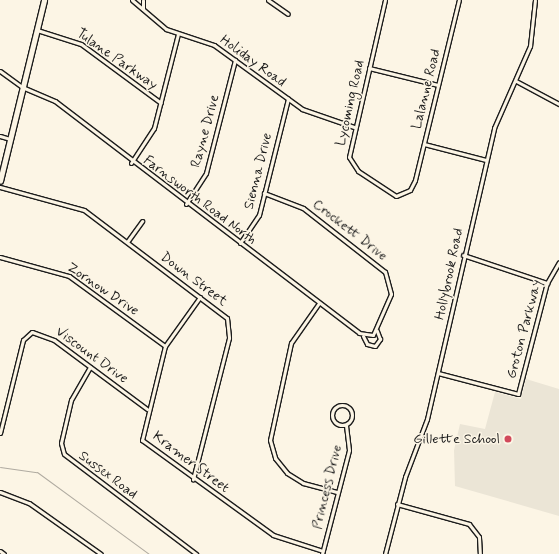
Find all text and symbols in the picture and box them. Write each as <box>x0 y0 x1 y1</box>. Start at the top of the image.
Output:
street label: Tulane Parkway <box>73 25 161 93</box>
street label: Holiday Road <box>218 32 288 90</box>
street label: Lalanne Road <box>408 47 444 131</box>
street label: Lycoming Road <box>332 58 368 148</box>
street label: Rayne Drive <box>187 93 223 169</box>
street label: Sienna Drive <box>240 131 276 211</box>
street label: Farnsworth Road North <box>140 152 260 248</box>
street label: Crockett Drive <box>309 196 391 264</box>
street label: Hollybrook Road <box>431 227 467 321</box>
street label: Down Street <box>157 248 231 310</box>
street label: Zornow Drive <box>64 259 142 319</box>
street label: Groton Parkway <box>503 280 545 378</box>
street label: Viscount Drive <box>53 323 131 387</box>
street label: Kramer Street <box>148 427 234 497</box>
place label: Gillette School <box>413 431 500 447</box>
marker: Gillette School <box>503 434 513 444</box>
street label: Princess Drive <box>308 443 346 531</box>
street label: Sussex Road <box>75 447 141 503</box>

